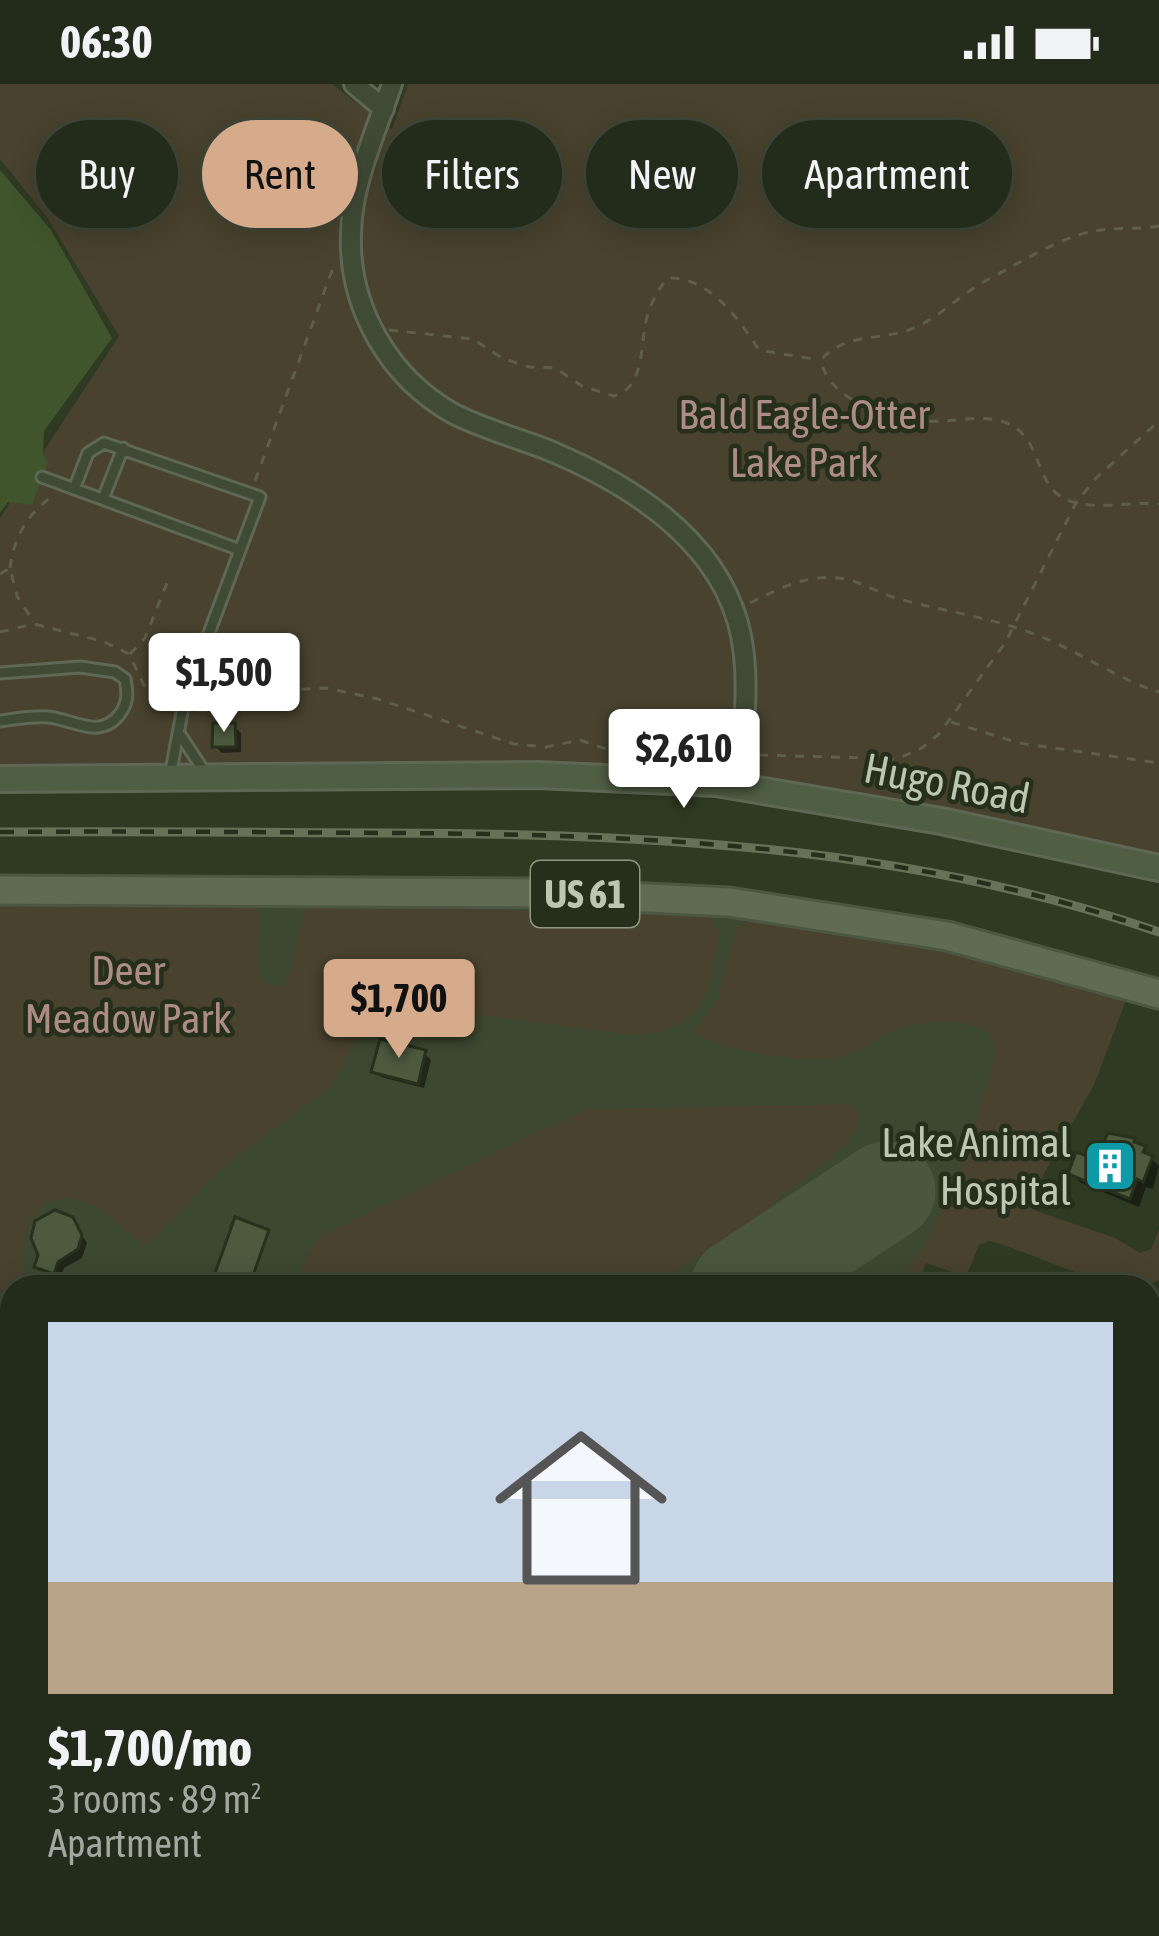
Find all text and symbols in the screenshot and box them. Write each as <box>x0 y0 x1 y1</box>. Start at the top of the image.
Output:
text: 06:30 <box>60 16 153 68</box>
chip: Buy <box>36 120 178 228</box>
chip: Rent <box>202 120 358 228</box>
chip: Filters <box>382 120 562 228</box>
chip: New <box>586 120 738 228</box>
chip: Apartment <box>762 120 1012 228</box>
park label: Bald Eagle-Otter Lake Park <box>678 390 930 486</box>
pin: $1,500 <box>126 633 322 735</box>
text: $1,500 <box>176 650 272 694</box>
pin: $2,610 <box>586 709 782 811</box>
text: $2,610 <box>636 726 732 770</box>
street label: Hugo Road <box>860 743 1034 823</box>
road number: US 61 <box>531 861 639 927</box>
park label: Deer Meadow Park <box>25 946 231 1042</box>
pin: $1,700 <box>301 959 497 1061</box>
text: $1,700 <box>351 976 447 1020</box>
place label: Lake Animal Hospital <box>881 1118 1071 1214</box>
building icon: Lake Animal Hospital <box>1082 1138 1138 1194</box>
icon: home <box>473 1400 689 1616</box>
text: $1,700/mo <box>48 1718 252 1777</box>
text: 3 rooms · 89 m² <box>48 1777 262 1821</box>
text: Apartment <box>48 1821 202 1865</box>

